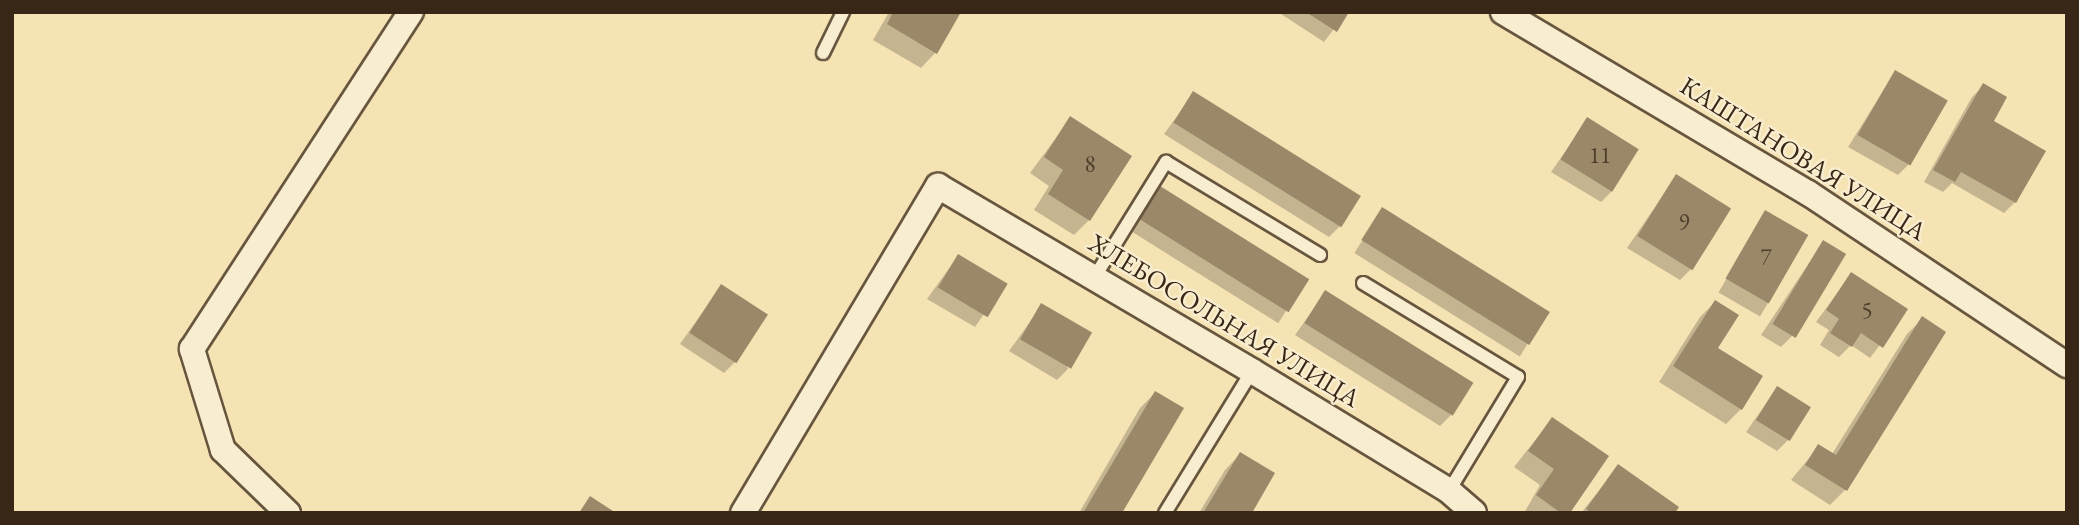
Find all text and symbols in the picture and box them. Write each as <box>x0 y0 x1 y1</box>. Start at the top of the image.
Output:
street label: КАШТАНОВАЯ УЛИЦА <box>1674 70 1932 248</box>
house number: 11 <box>1589 141 1611 169</box>
house number: 8 <box>1084 150 1096 178</box>
house number: 9 <box>1678 208 1690 236</box>
street label: ХЛЕБОСОЛЬНАЯ УЛИЦА <box>1083 227 1365 415</box>
house number: 7 <box>1760 243 1772 271</box>
house number: 5 <box>1861 296 1873 324</box>

